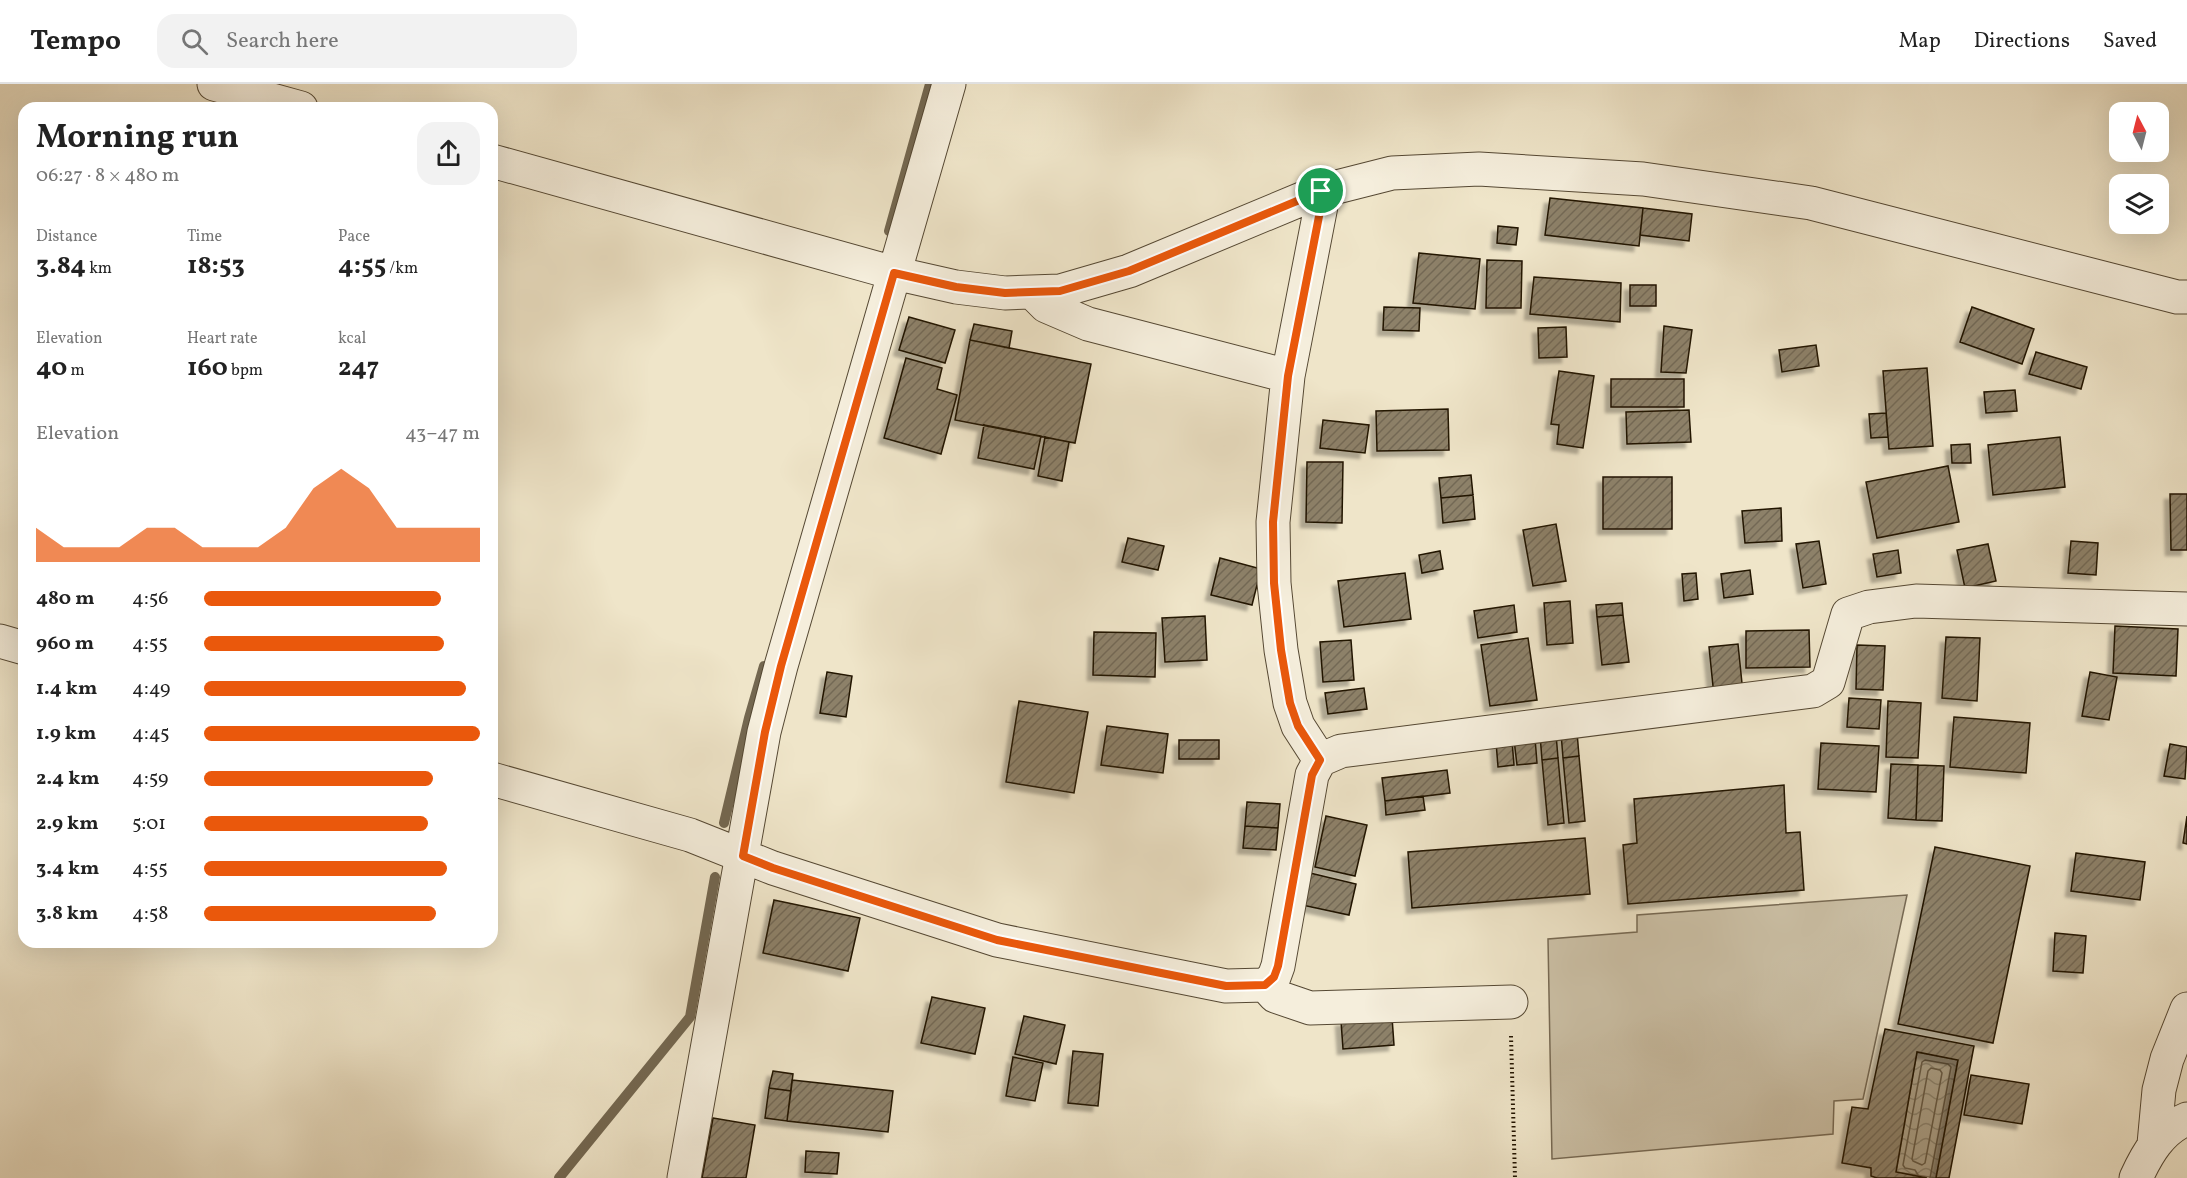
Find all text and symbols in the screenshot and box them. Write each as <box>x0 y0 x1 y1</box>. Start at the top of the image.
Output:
search box <box>157 14 577 68</box>
text: Tempo <box>30 22 121 61</box>
icon: search <box>178 25 211 58</box>
text: Search here <box>226 26 339 57</box>
text: Map <box>1899 27 1941 56</box>
text: Directions <box>1974 27 2070 56</box>
text: Saved <box>2103 27 2157 56</box>
north arrow <box>2109 102 2169 162</box>
map controls <box>2109 102 2169 234</box>
text: Morning run <box>36 116 239 162</box>
button: share <box>417 122 480 185</box>
text: 06:27 · 8 × 480 m <box>36 162 180 190</box>
pin <box>1295 165 1346 216</box>
icon: arrive <box>1304 174 1337 207</box>
button: layers <box>2109 174 2169 234</box>
text: Distance <box>36 226 97 248</box>
text: Time <box>187 226 222 248</box>
text: Pace <box>338 226 370 248</box>
text: 3.84 <box>36 248 86 284</box>
text: 18:53 <box>187 248 245 284</box>
text: 4:55 <box>338 248 386 284</box>
text: km <box>86 258 112 280</box>
text: /km <box>386 258 418 280</box>
text: Elevation <box>36 328 103 350</box>
text: Heart rate <box>187 328 258 350</box>
text: kcal <box>338 328 366 350</box>
text: 40 <box>36 350 67 386</box>
text: 160 <box>187 350 228 386</box>
text: 247 <box>338 350 379 386</box>
text: m <box>67 360 85 382</box>
text: bpm <box>228 360 263 382</box>
text: Elevation <box>36 420 119 448</box>
text: 43–47 m <box>405 420 480 448</box>
text: 480 m <box>36 585 95 613</box>
text: 4:56 <box>132 585 168 613</box>
text: 960 m <box>36 630 94 658</box>
text: 4:55 <box>132 630 168 658</box>
text: 1.4 km <box>36 675 97 703</box>
text: 4:49 <box>132 675 170 703</box>
text: 1.9 km <box>36 720 96 748</box>
text: 4:45 <box>132 720 170 748</box>
text: 2.4 km <box>36 765 100 793</box>
text: 4:59 <box>132 765 168 793</box>
text: 2.9 km <box>36 810 99 838</box>
text: 5:01 <box>132 810 166 838</box>
text: 3.4 km <box>36 855 99 883</box>
text: 4:55 <box>132 855 168 883</box>
text: 3.8 km <box>36 900 98 928</box>
text: 4:58 <box>132 900 168 928</box>

